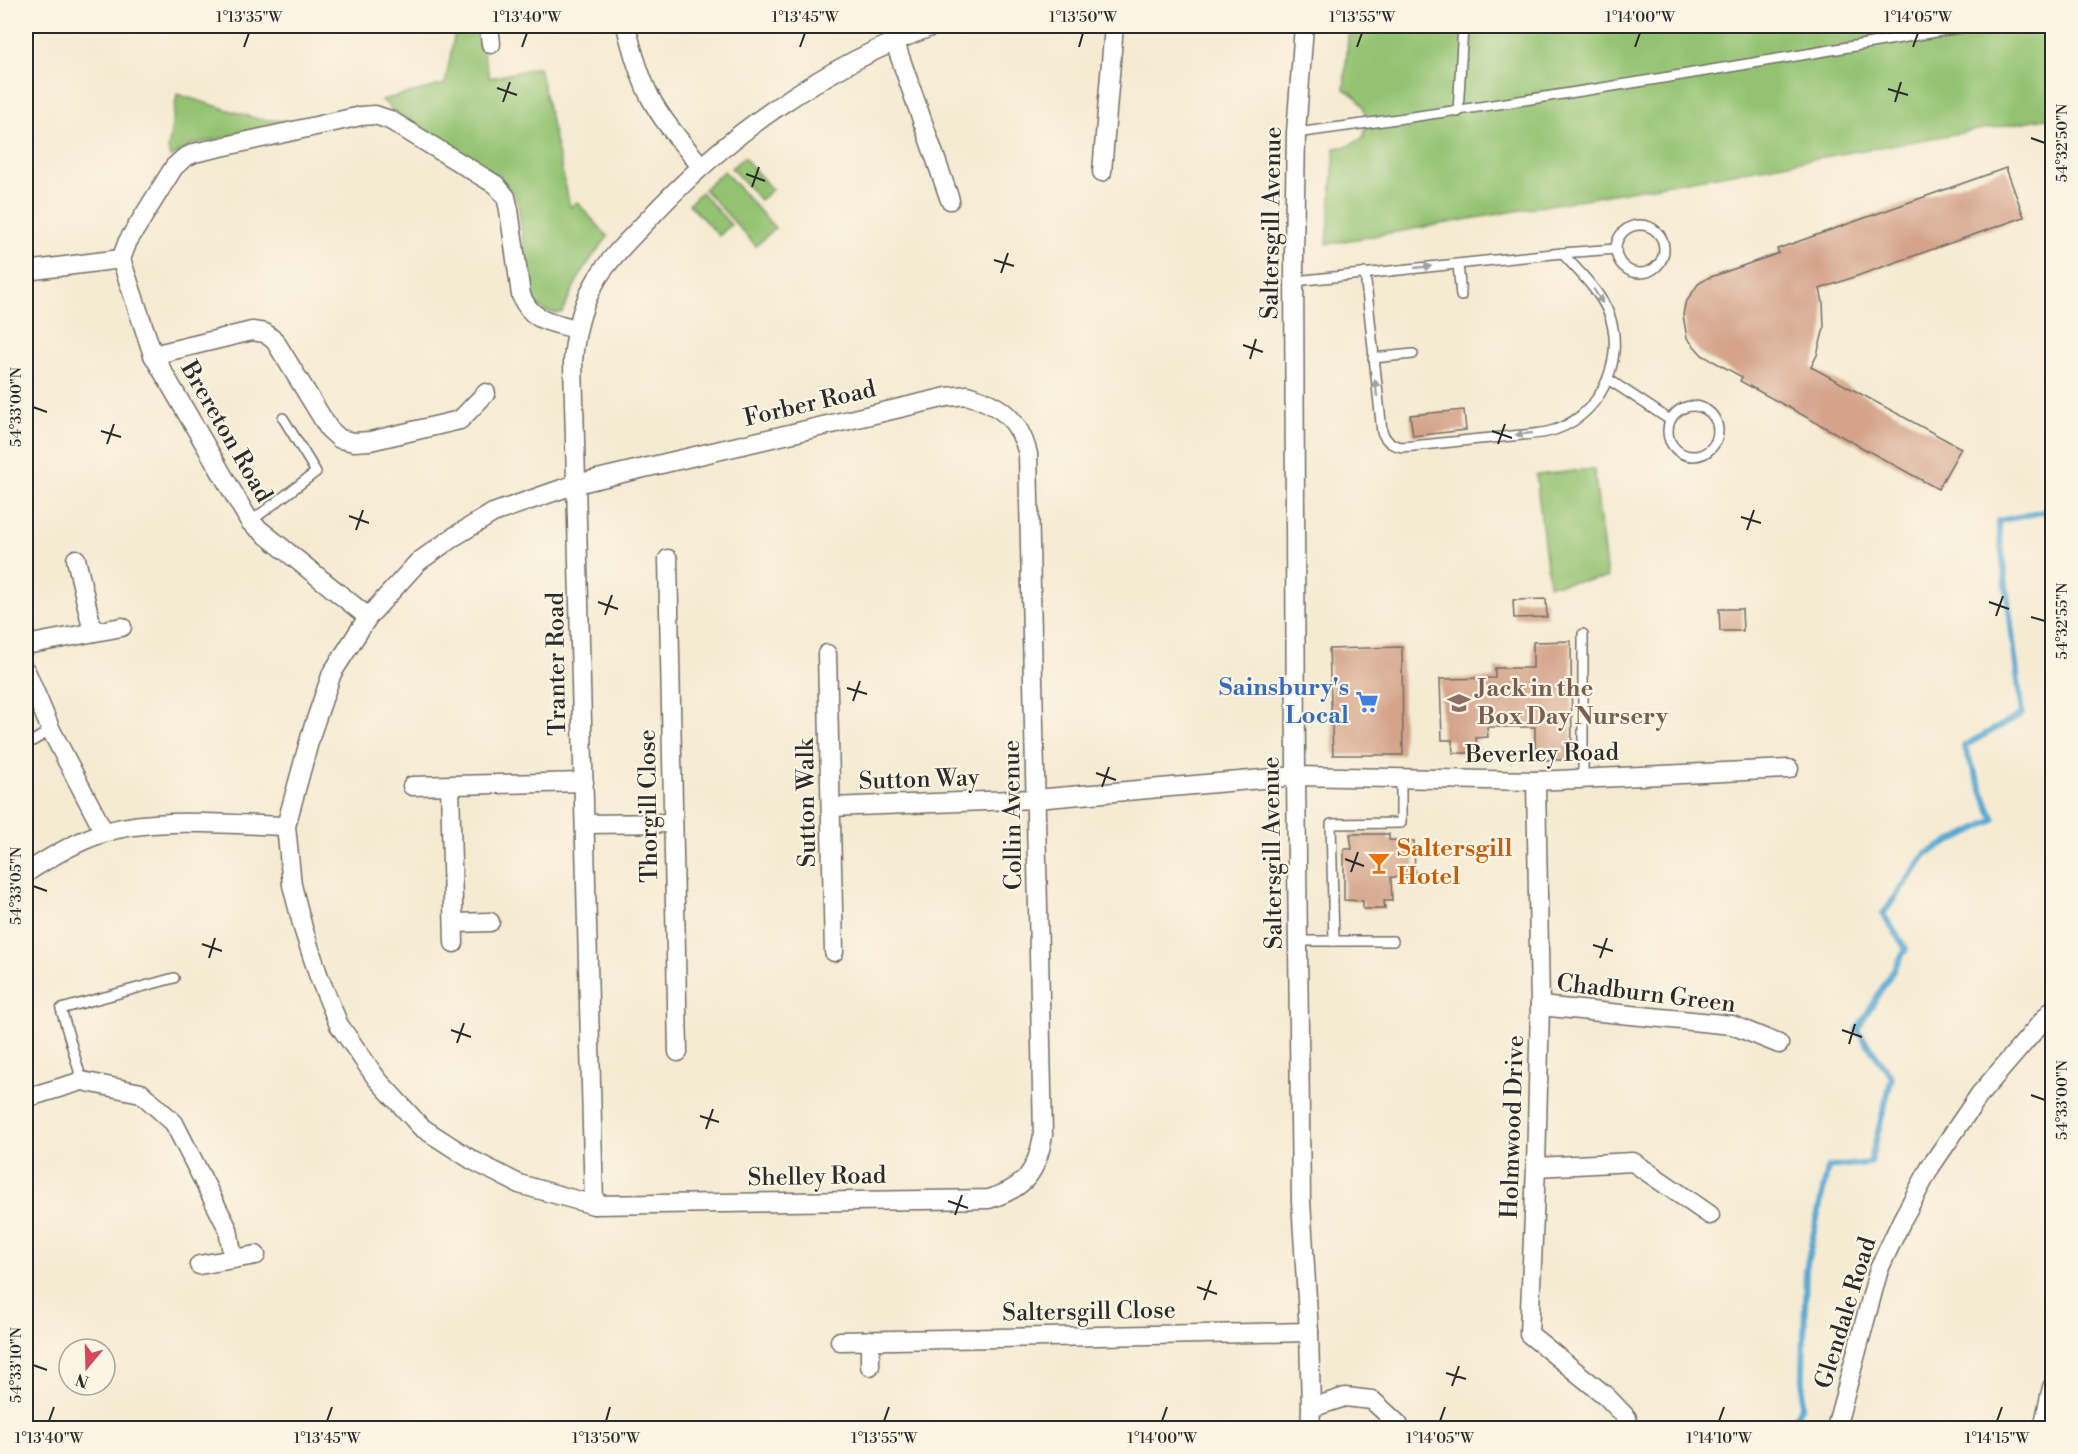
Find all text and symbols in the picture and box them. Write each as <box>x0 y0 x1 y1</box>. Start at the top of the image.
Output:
text: 1°13'35"W <box>216 8 282 27</box>
text: 1°13'40"W <box>493 8 562 27</box>
text: 1°13'45"W <box>772 8 839 27</box>
text: 1°13'50"W <box>1049 8 1117 27</box>
text: 1°13'55"W <box>1329 8 1395 27</box>
text: 1°14'00"W <box>1605 8 1675 27</box>
text: 1°14'05"W <box>1884 8 1952 27</box>
text: 54°32'50"N <box>2053 104 2072 182</box>
street label: Saltersgill Avenue <box>1255 126 1289 320</box>
one-way arrow <box>1414 262 1433 272</box>
one-way arrow <box>1592 287 1603 304</box>
street label: Brereton Road <box>173 355 279 508</box>
text: 54°33'00"N <box>7 367 26 447</box>
street label: Forber Road <box>741 374 879 434</box>
one-way arrow <box>1372 378 1381 397</box>
one-way arrow <box>1515 429 1534 439</box>
text: 54°32'55"N <box>2053 583 2072 659</box>
street label: Tranter Road <box>541 591 573 736</box>
place label: Sainsbury's Local <box>1219 673 1349 731</box>
place label: Jack in the Box Day Nursery <box>1474 674 1669 732</box>
supermarket icon: Sainsbury's Local <box>1354 689 1380 715</box>
school or university icon: Jack in the Box Day Nursery <box>1446 690 1472 716</box>
street label: Thorgill Close <box>633 729 665 883</box>
street label: Sutton Walk <box>791 737 823 868</box>
street label: Beverley Road <box>1464 738 1620 770</box>
street label: Collin Avenue <box>997 740 1029 890</box>
street label: Saltersgill Avenue <box>1256 756 1290 950</box>
street label: Sutton Way <box>858 763 980 797</box>
place label: Saltersgill Hotel <box>1397 834 1512 892</box>
text: 54°33'05"N <box>7 847 26 925</box>
bar icon: Saltersgill Hotel <box>1366 850 1392 876</box>
street label: Chadburn Green <box>1555 968 1737 1020</box>
street label: Holmwood Drive <box>1495 1035 1531 1219</box>
text: 54°33'00"N <box>2053 1060 2072 1140</box>
street label: Shelley Road <box>747 1161 887 1193</box>
street label: Glendale Road <box>1809 1233 1883 1392</box>
street label: Saltersgill Close <box>1002 1295 1176 1329</box>
text: 54°33'10"N <box>7 1327 26 1403</box>
north arrow <box>57 1337 117 1397</box>
text: N <box>73 1369 92 1392</box>
text: 1°13'40"W <box>15 1429 84 1448</box>
text: 1°13'45"W <box>294 1429 361 1448</box>
text: 1°13'50"W <box>572 1429 640 1448</box>
text: 1°13'55"W <box>851 1429 917 1448</box>
text: 1°14'00"W <box>1127 1429 1197 1448</box>
text: 1°14'05"W <box>1406 1429 1474 1448</box>
text: 1°14'10"W <box>1686 1429 1752 1448</box>
text: 1°14'15"W <box>1965 1429 2030 1448</box>

